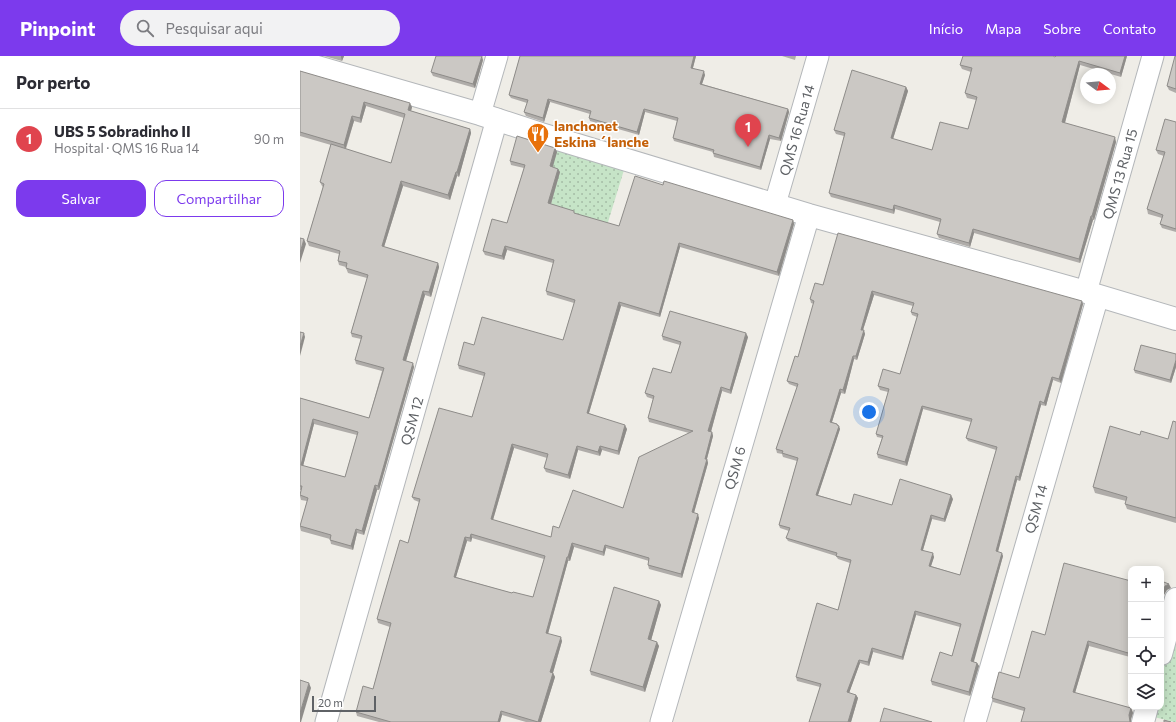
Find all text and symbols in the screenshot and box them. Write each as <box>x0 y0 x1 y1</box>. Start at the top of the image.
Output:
search box <box>120 10 400 46</box>
text: Pinpoint <box>20 17 96 40</box>
icon: search <box>134 17 156 39</box>
text: Pesquisar aqui <box>166 19 263 37</box>
text: Início <box>929 20 963 37</box>
text: Mapa <box>985 20 1021 37</box>
text: Sobre <box>1043 20 1081 37</box>
text: Contato <box>1103 20 1156 37</box>
north arrow <box>1080 68 1116 104</box>
text: Por perto <box>16 72 91 93</box>
street label: QMS 16 Rua 14 <box>775 82 818 177</box>
pin: 1 <box>735 114 761 147</box>
place label: lanchonet Eskina ´lanche <box>554 117 649 150</box>
restaurant icon: lanchonet Eskina ´lanche <box>525 121 551 154</box>
text: UBS 5 Sobradinho II <box>54 122 191 140</box>
street label: QMS 13 Rua 15 <box>1098 127 1141 221</box>
text: 1 <box>26 131 32 147</box>
text: 90 m <box>254 131 284 147</box>
text: Hospital · QMS 16 Rua 14 <box>54 140 199 156</box>
button: Salvar <box>16 180 146 217</box>
button: Compartilhar <box>154 180 284 217</box>
street label: QSM 12 <box>397 395 427 447</box>
your location <box>859 402 879 422</box>
street label: QSM 6 <box>720 444 749 491</box>
street label: QSM 14 <box>1020 482 1051 535</box>
map controls <box>1128 566 1164 710</box>
button: + <box>1128 566 1164 602</box>
button: − <box>1128 602 1164 638</box>
button: locate <box>1128 638 1164 674</box>
button: layers <box>1128 674 1164 710</box>
scale bar <box>312 694 376 713</box>
text: 20 m <box>318 696 343 709</box>

